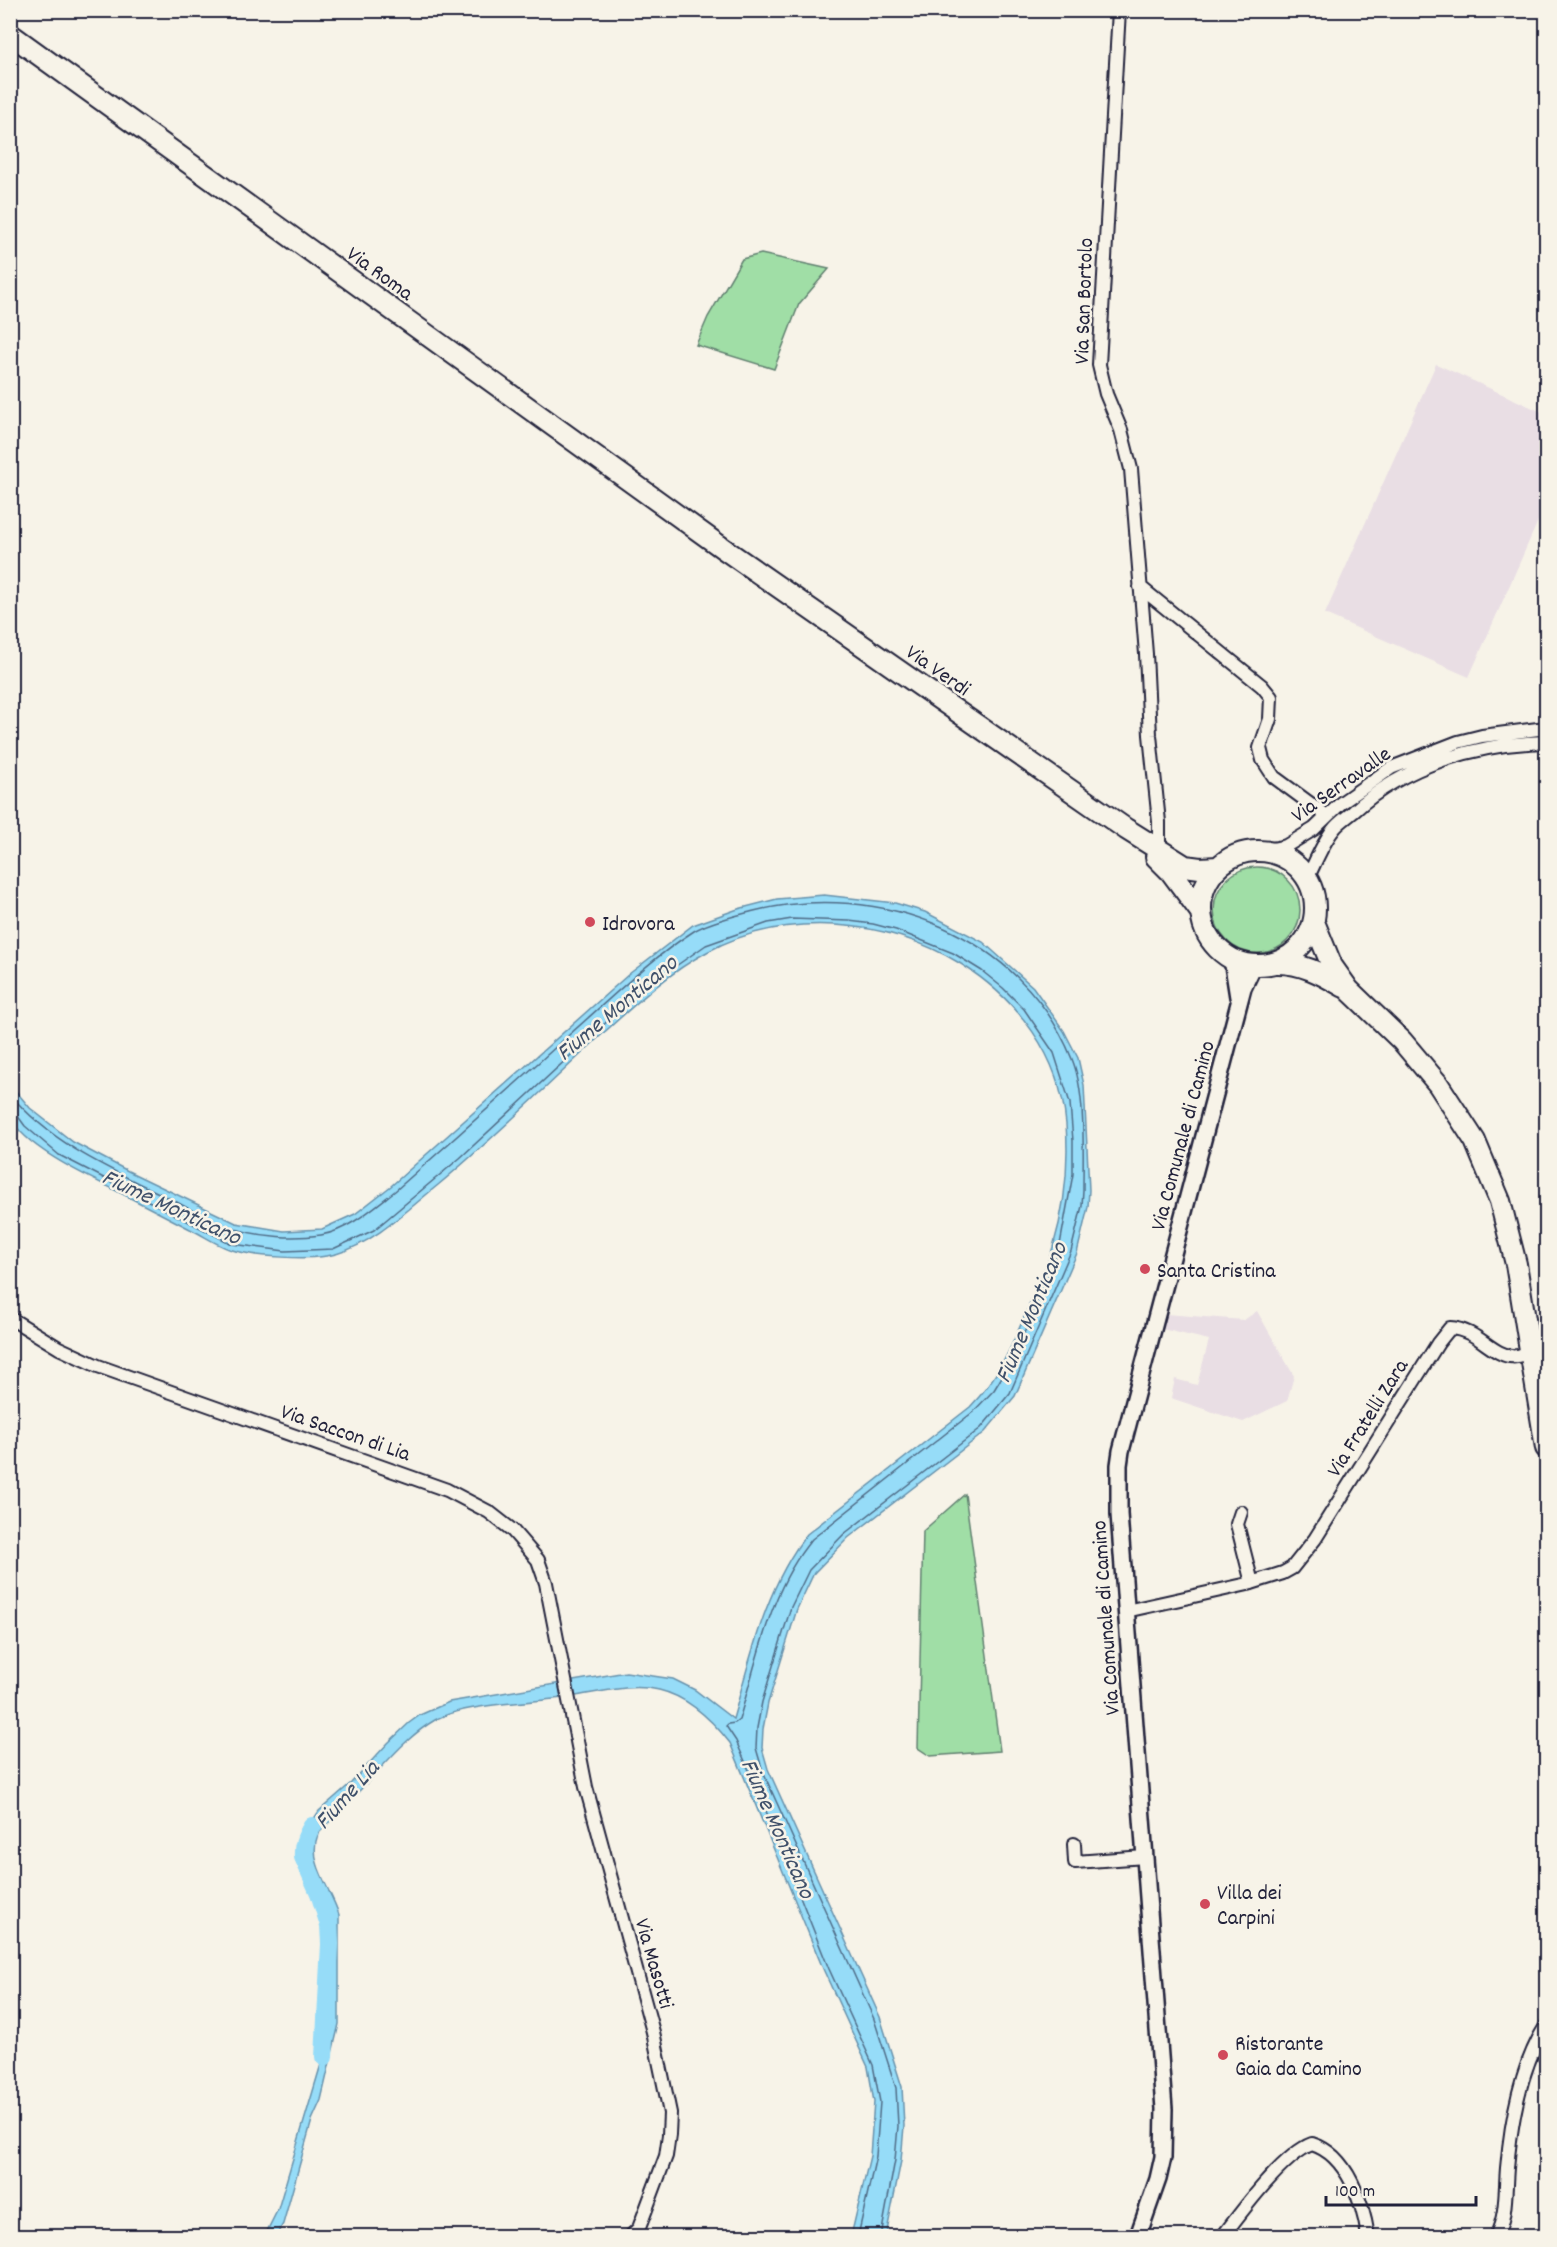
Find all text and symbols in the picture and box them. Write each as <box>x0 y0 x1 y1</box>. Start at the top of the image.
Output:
street label: Via San Bortolo <box>1068 237 1103 365</box>
street label: Via Roma <box>339 240 419 310</box>
street label: Via Verdi <box>898 638 976 705</box>
street label: Via Serravalle <box>1286 740 1398 832</box>
place label: Idrovora <box>602 910 675 941</box>
marker: Idrovora <box>583 915 597 929</box>
water label: Fiume Monticano <box>550 947 687 1070</box>
street label: Via Comunale di Camino <box>1144 1038 1225 1234</box>
water label: Fiume Monticano <box>96 1162 247 1256</box>
water label: Fiume Monticano <box>988 1236 1078 1389</box>
place label: Santa Cristina <box>1157 1257 1276 1288</box>
marker: Santa Cristina <box>1138 1262 1152 1276</box>
street label: Via Fratelli Zara <box>1320 1353 1418 1484</box>
street label: Via Saccon di Lia <box>276 1398 415 1471</box>
street label: Via Comunale di Camino <box>1085 1519 1130 1716</box>
water label: Fiume Lia <box>308 1752 390 1838</box>
water label: Fiume Monticano <box>730 1754 823 1906</box>
place label: Villa dei Carpini <box>1217 1879 1281 1935</box>
marker: Villa dei Carpini <box>1198 1897 1212 1911</box>
street label: Via Masotti <box>625 1915 680 2013</box>
place label: Ristorante Gaia da Camino <box>1235 2030 1362 2086</box>
marker: Ristorante Gaia da Camino <box>1216 2048 1230 2062</box>
scale bar <box>1326 2169 1476 2207</box>
text: 100 m <box>1335 2180 1375 2205</box>

